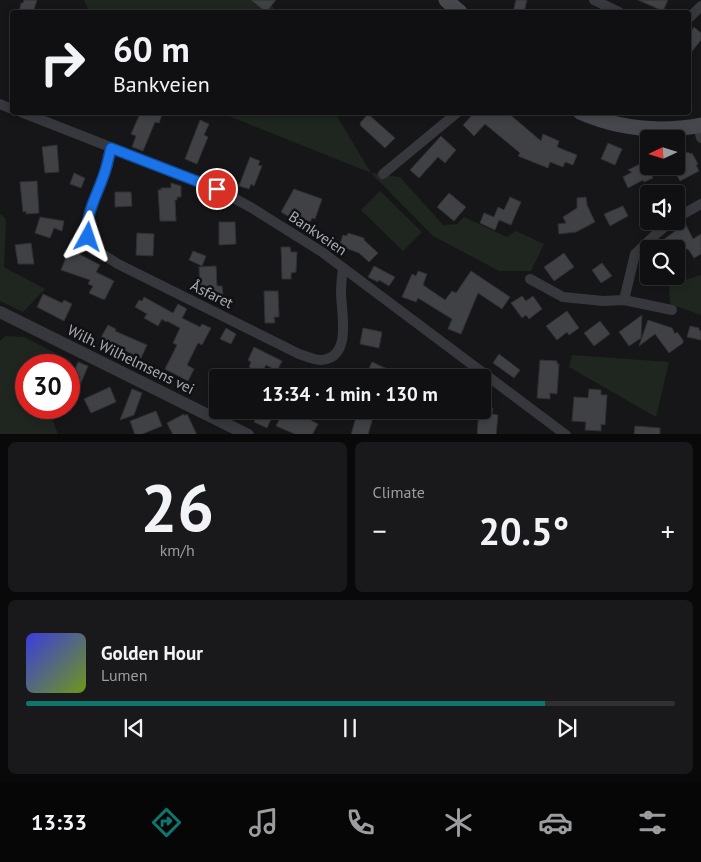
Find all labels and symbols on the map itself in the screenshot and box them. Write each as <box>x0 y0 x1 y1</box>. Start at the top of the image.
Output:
north arrow <box>640 130 685 175</box>
pin <box>196 168 238 210</box>
street label: Bankveien <box>285 207 351 259</box>
position arrow <box>61 210 113 262</box>
street label: Åsfaret <box>188 276 236 312</box>
street label: Wilh. Wilhelmsens vei <box>64 320 198 398</box>
speed limit sign: 30 <box>15 354 80 419</box>

